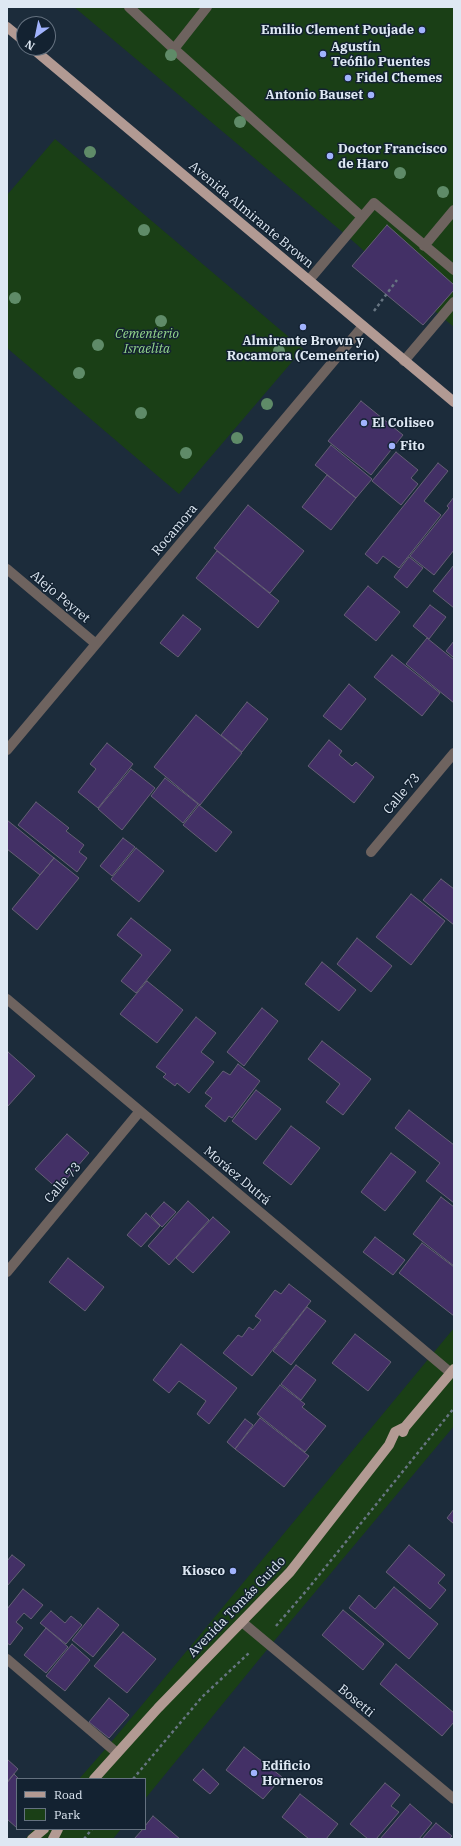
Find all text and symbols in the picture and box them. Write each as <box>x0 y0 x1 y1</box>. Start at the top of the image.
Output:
north arrow <box>16 16 56 56</box>
place label: Emilio Clement Poujade <box>261 22 414 38</box>
marker: Emilio Clement Poujade <box>417 25 427 35</box>
text: N <box>23 37 37 53</box>
place label: Agustín Teófilo Puentes <box>331 39 430 70</box>
marker: Agustín Teófilo Puentes <box>318 49 328 59</box>
place label: Fidel Chemes <box>356 70 442 86</box>
marker: Fidel Chemes <box>343 73 353 83</box>
place label: Antonio Bauset <box>266 87 363 103</box>
marker: Antonio Bauset <box>366 90 376 100</box>
place label: Doctor Francisco de Haro <box>338 141 447 172</box>
marker: Doctor Francisco de Haro <box>325 151 335 161</box>
street label: Avenida Almirante Brown <box>186 158 316 272</box>
marker: Almirante Brown y Rocamora (Cementerio) <box>298 322 308 332</box>
park label: Cementerio Israelita <box>115 326 179 357</box>
place label: Almirante Brown y Rocamora (Cementerio) <box>227 333 379 364</box>
place label: El Coliseo <box>372 415 434 431</box>
marker: El Coliseo <box>359 418 369 428</box>
place label: Fito <box>400 438 425 454</box>
marker: Fito <box>387 441 397 451</box>
street label: Rocamora <box>149 501 201 559</box>
street label: Alejo Peyret <box>27 568 93 626</box>
street label: Calle 73 <box>380 770 424 818</box>
street label: Moráez Dutrá <box>200 1143 274 1209</box>
street label: Calle 73 <box>41 1159 85 1207</box>
street label: Avenida Tomás Guido <box>185 1554 289 1660</box>
place label: Kiosco <box>182 1563 225 1579</box>
marker: Kiosco <box>228 1566 238 1576</box>
street label: Bosetti <box>335 1681 377 1721</box>
place label: Edificio Horneros <box>262 1758 323 1789</box>
marker: Edificio Horneros <box>249 1768 259 1778</box>
legend <box>16 1778 146 1830</box>
text: Road <box>54 1787 83 1802</box>
text: Park <box>54 1807 80 1822</box>

